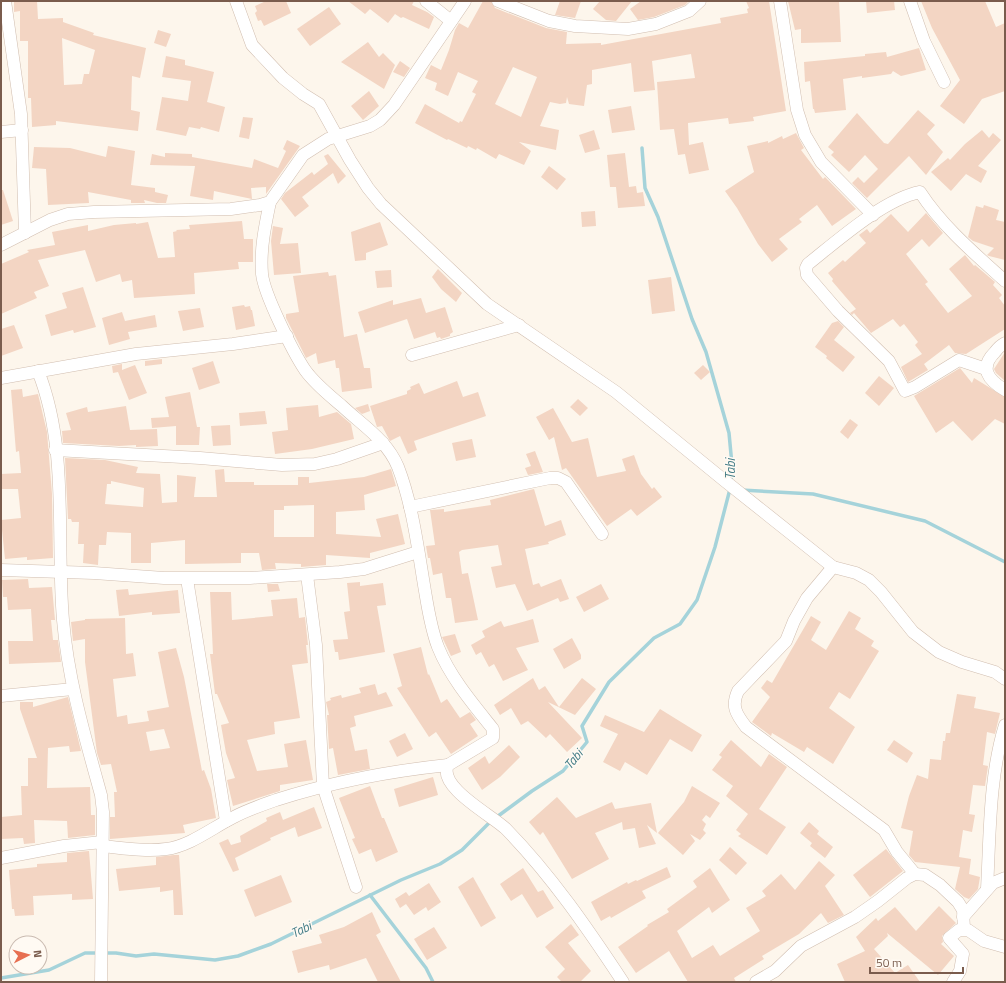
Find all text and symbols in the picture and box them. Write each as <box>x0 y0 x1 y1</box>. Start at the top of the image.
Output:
water label: Tabi <box>720 457 740 479</box>
water label: Tabi <box>559 744 588 773</box>
water label: Tabi <box>287 915 316 943</box>
north arrow <box>8 935 48 975</box>
text: N <box>30 949 46 959</box>
scale bar <box>870 949 963 975</box>
text: 50 m <box>876 953 902 972</box>

